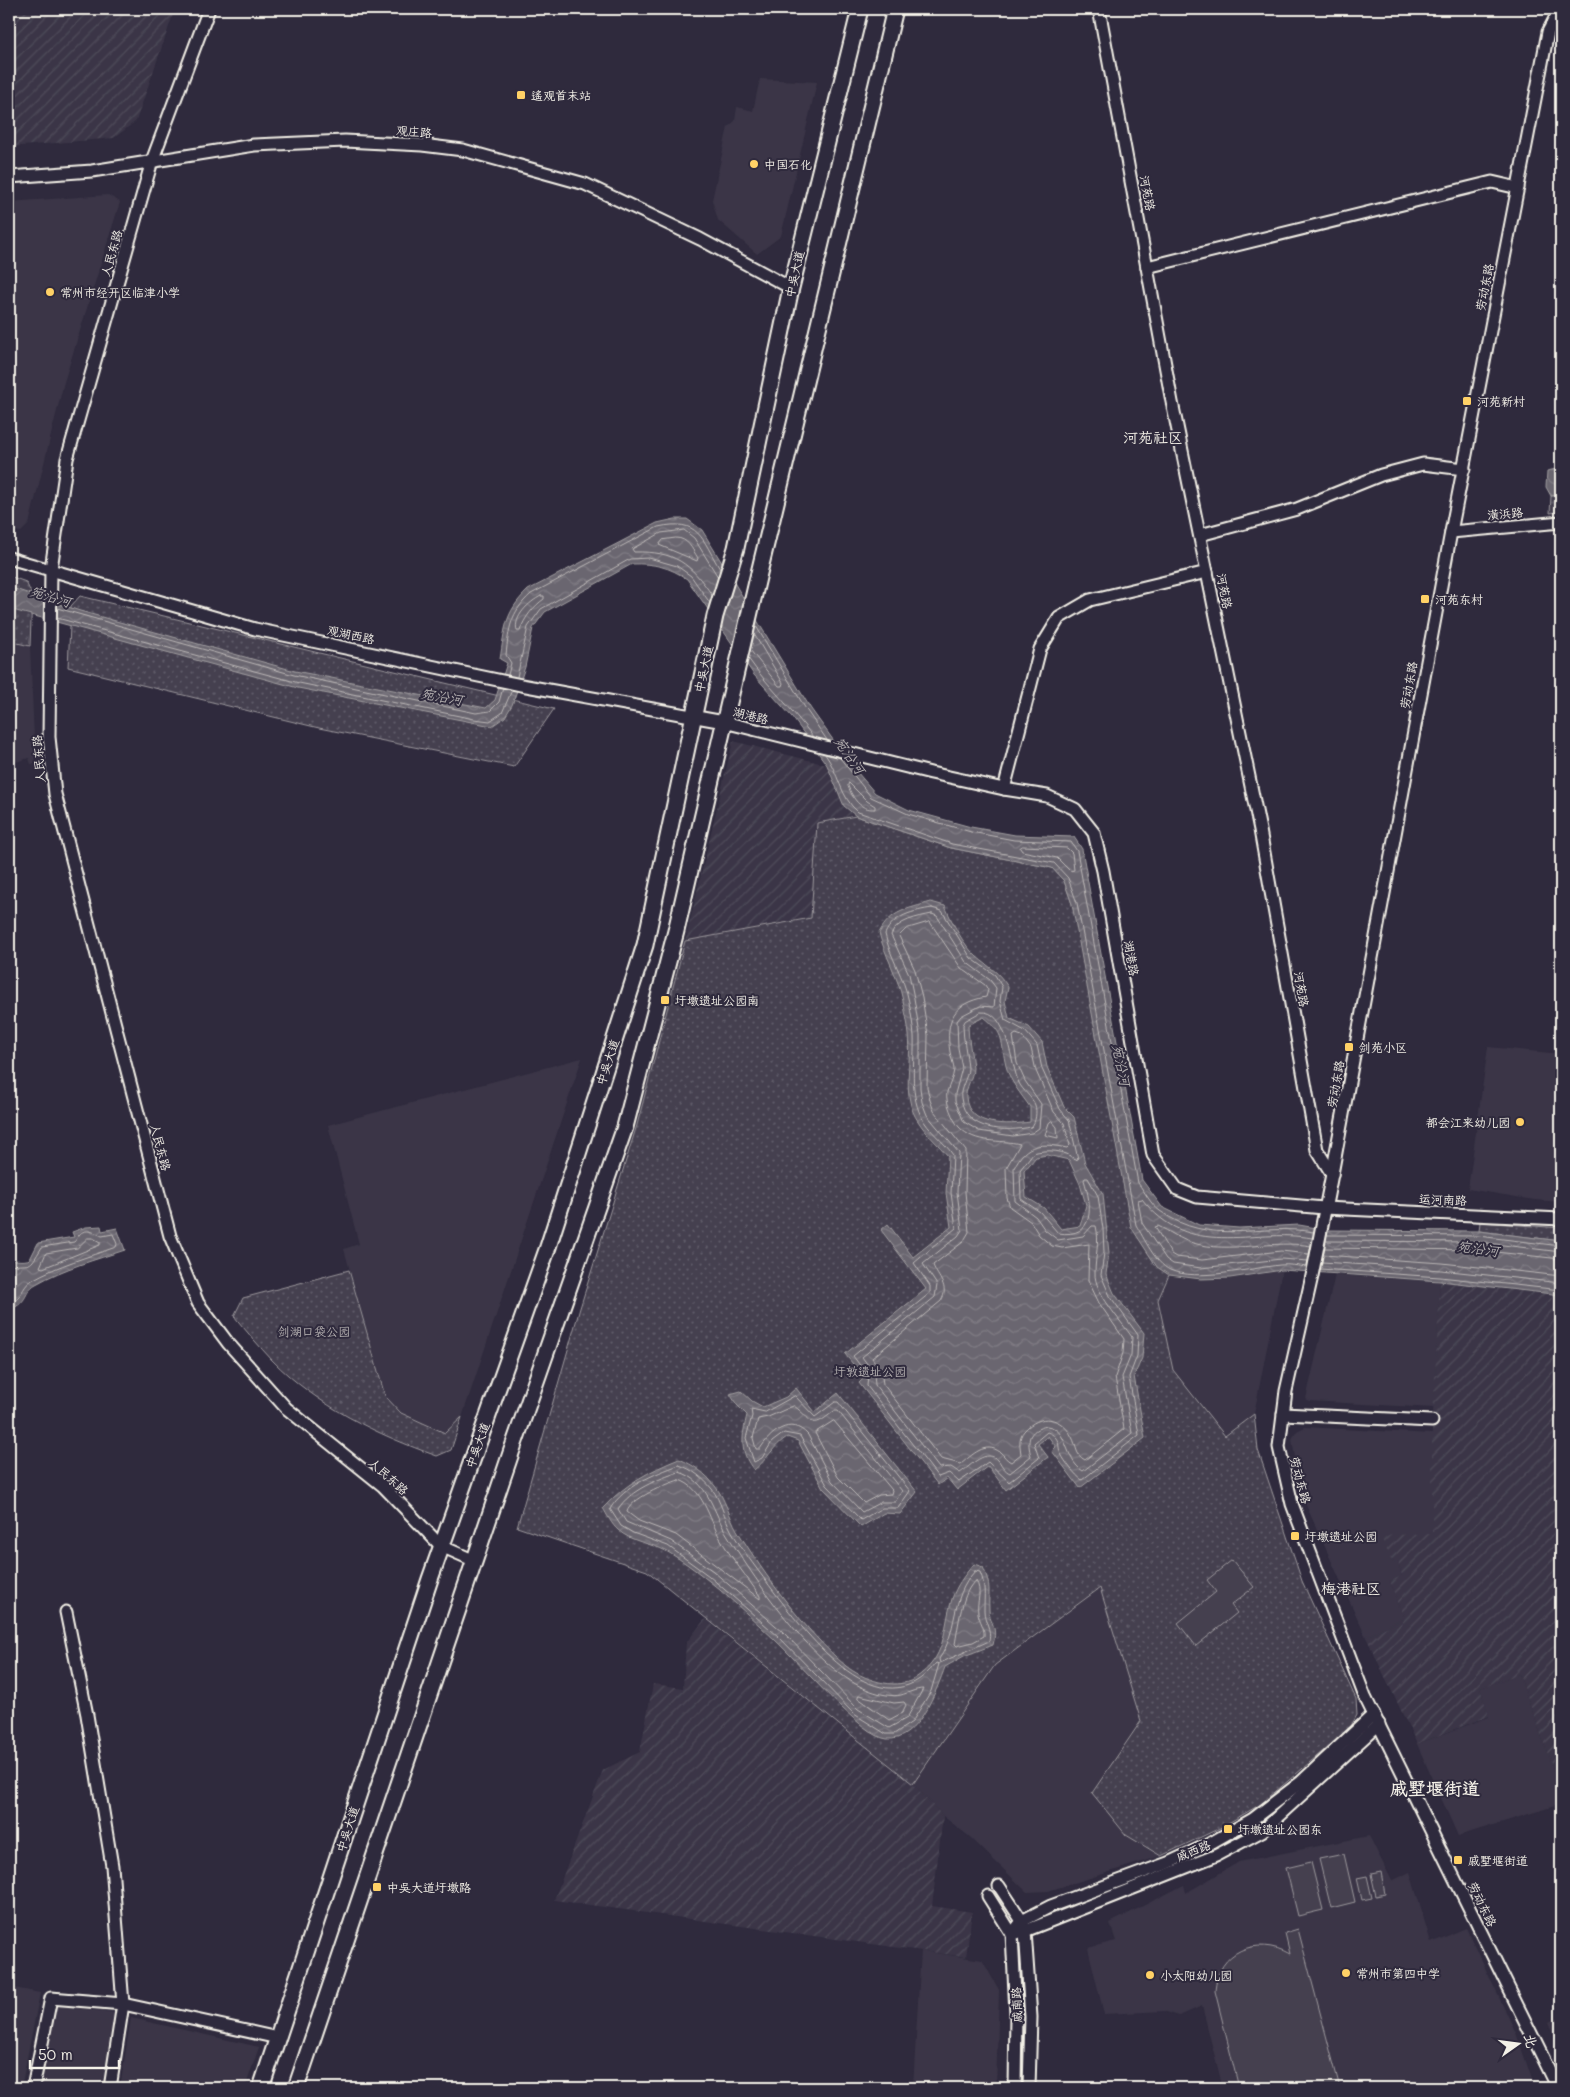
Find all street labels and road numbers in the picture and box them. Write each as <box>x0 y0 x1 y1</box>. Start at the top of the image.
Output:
street label: 观庄路 <box>395 121 433 141</box>
street label: 河苑路 <box>1137 174 1159 212</box>
street label: 人民东路 <box>97 228 125 278</box>
street label: 中吴大道 <box>781 249 807 299</box>
street label: 劳动东路 <box>1472 262 1496 312</box>
street label: 潢浜路 <box>1486 503 1524 523</box>
street label: 河苑路 <box>1214 572 1236 610</box>
street label: 观湖西路 <box>326 621 376 647</box>
street label: 中吴大道 <box>690 644 716 694</box>
street label: 劳动东路 <box>1396 660 1420 710</box>
street label: 湖港路 <box>732 703 770 727</box>
street label: 人民东路 <box>28 734 48 784</box>
street label: 湖港路 <box>1121 939 1143 977</box>
street label: 河苑路 <box>1291 970 1313 1008</box>
street label: 中吴大道 <box>592 1037 622 1087</box>
street label: 劳动东路 <box>1323 1059 1347 1109</box>
street label: 人民东路 <box>147 1122 175 1172</box>
street label: 运河南路 <box>1419 1190 1467 1208</box>
street label: 中吴大道 <box>461 1420 493 1470</box>
street label: 人民东路 <box>366 1454 412 1498</box>
street label: 劳动东路 <box>1287 1455 1315 1505</box>
street label: 中吴大道 <box>332 1804 362 1854</box>
street label: 戚西路 <box>1173 1836 1213 1864</box>
street label: 劳动东路 <box>1465 1879 1501 1929</box>
street label: 戚南路 <box>1007 1987 1025 2023</box>

